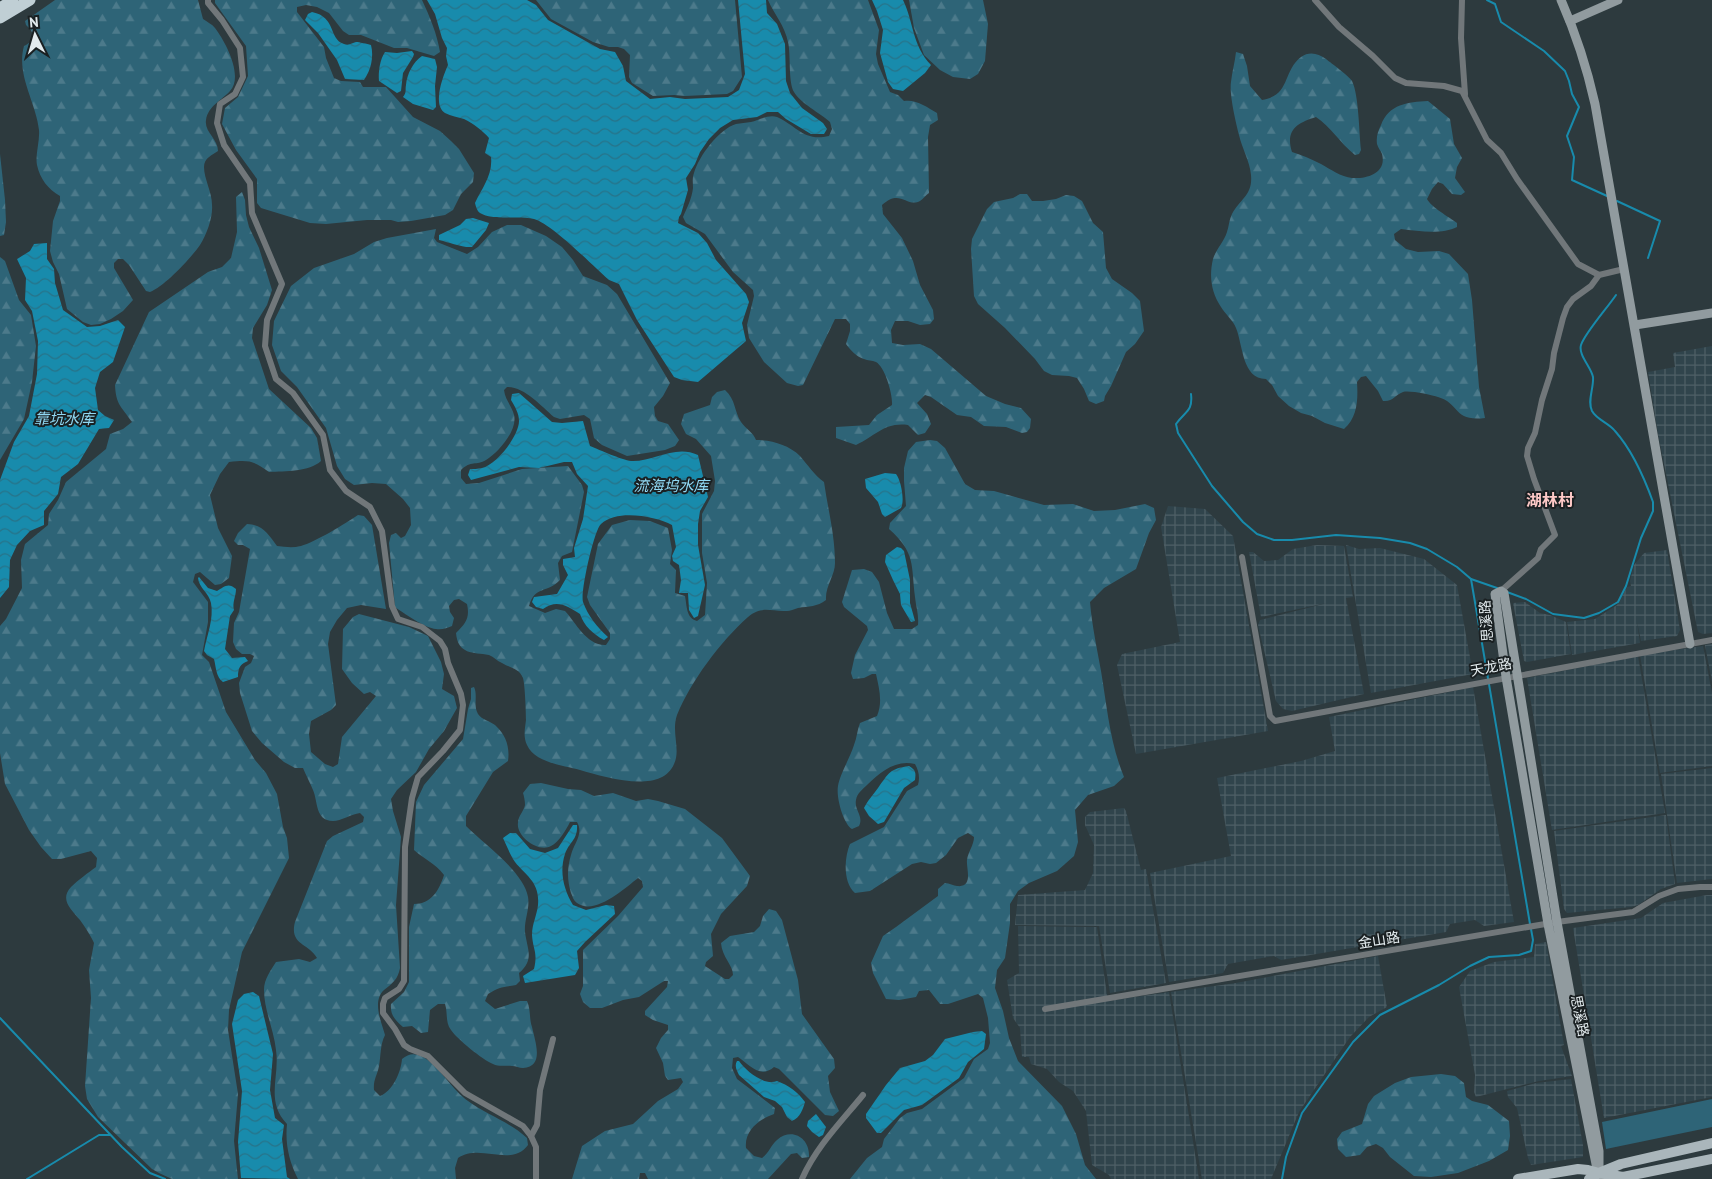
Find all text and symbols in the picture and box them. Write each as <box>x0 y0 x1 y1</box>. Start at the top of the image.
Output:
north arrow <box>10 10 60 60</box>
text: N <box>28 13 39 31</box>
water label: 靠坑水库 <box>34 409 97 428</box>
water label: 流海坞水库 <box>633 476 711 495</box>
district label: 湖林村 <box>1526 490 1574 510</box>
street label: 思溪路 <box>1476 599 1496 643</box>
street label: 天龙路 <box>1469 654 1513 680</box>
street label: 金山路 <box>1357 928 1401 952</box>
street label: 思溪路 <box>1567 994 1593 1038</box>

